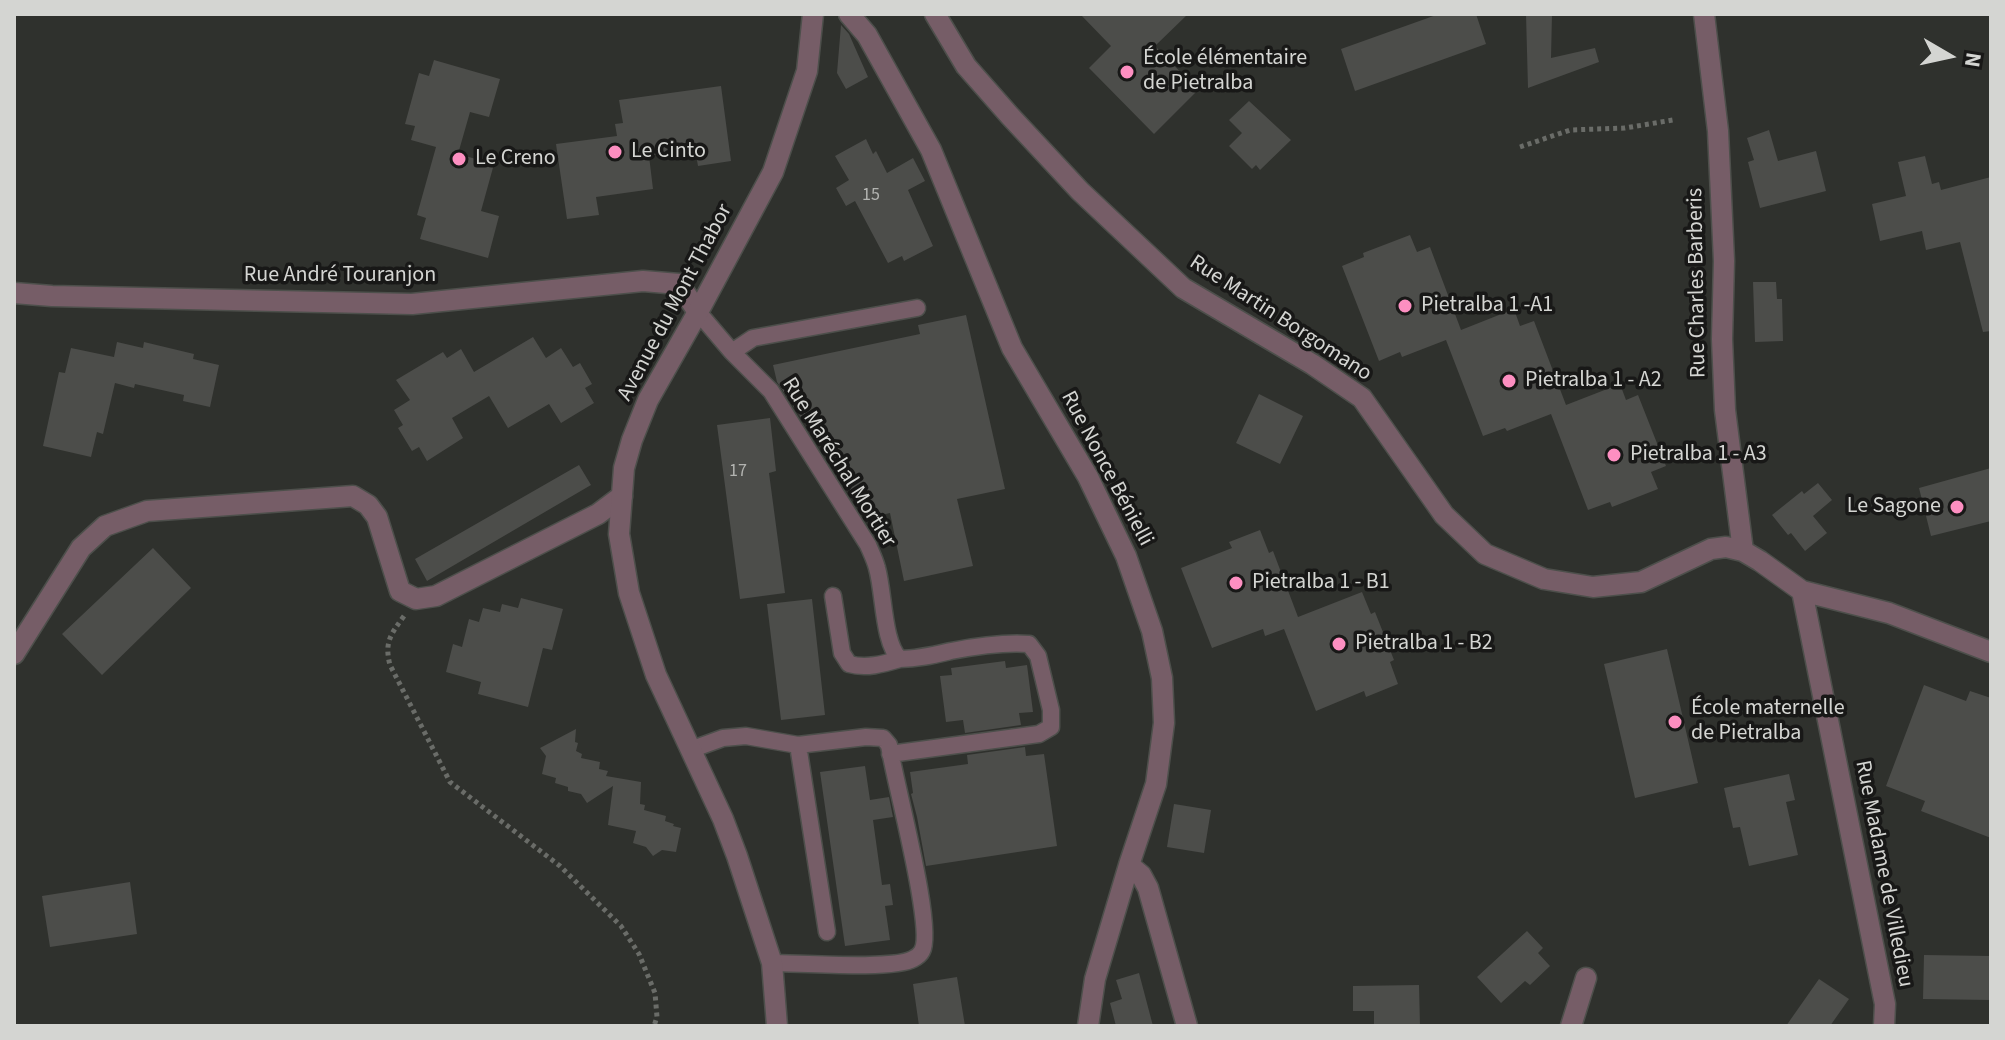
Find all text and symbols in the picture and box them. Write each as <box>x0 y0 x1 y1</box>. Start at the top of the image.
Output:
north arrow <box>1909 16 1989 96</box>
place label: École élémentaire de Pietralba <box>1143 46 1307 98</box>
text: N <box>1956 50 1990 69</box>
marker: École élémentaire de Pietralba <box>1118 63 1136 81</box>
place label: Le Cinto <box>631 139 706 165</box>
marker: Le Cinto <box>606 143 624 161</box>
place label: Le Creno <box>475 146 556 172</box>
marker: Le Creno <box>450 150 468 168</box>
house number: 15 <box>862 185 880 207</box>
street label: Rue Charles Barberis <box>1683 188 1713 378</box>
street label: Avenue du Mont Thabor <box>613 200 739 406</box>
street label: Rue Martin Borgomano <box>1184 250 1376 388</box>
street label: Rue André Touranjon <box>244 263 436 289</box>
place label: Pietralba 1 -A1 <box>1421 293 1553 319</box>
marker: Pietralba 1 -A1 <box>1396 297 1414 315</box>
place label: Pietralba 1 - A2 <box>1525 368 1662 394</box>
marker: Pietralba 1 - A2 <box>1500 372 1518 390</box>
street label: Rue Maréchal Mortier <box>775 373 901 553</box>
street label: Rue Nonce Bénielli <box>1054 387 1158 551</box>
place label: Pietralba 1 - A3 <box>1630 442 1767 468</box>
marker: Pietralba 1 - A3 <box>1605 446 1623 464</box>
house number: 17 <box>729 461 747 483</box>
place label: Le Sagone <box>1847 494 1941 520</box>
marker: Le Sagone <box>1948 498 1966 516</box>
place label: Pietralba 1 - B1 <box>1252 570 1390 596</box>
marker: Pietralba 1 - B1 <box>1227 574 1245 592</box>
place label: Pietralba 1 - B2 <box>1355 631 1493 657</box>
marker: Pietralba 1 - B2 <box>1330 635 1348 653</box>
place label: École maternelle de Pietralba <box>1691 696 1845 748</box>
marker: École maternelle de Pietralba <box>1666 713 1684 731</box>
street label: Rue Madame de Villedieu <box>1848 758 1918 990</box>

